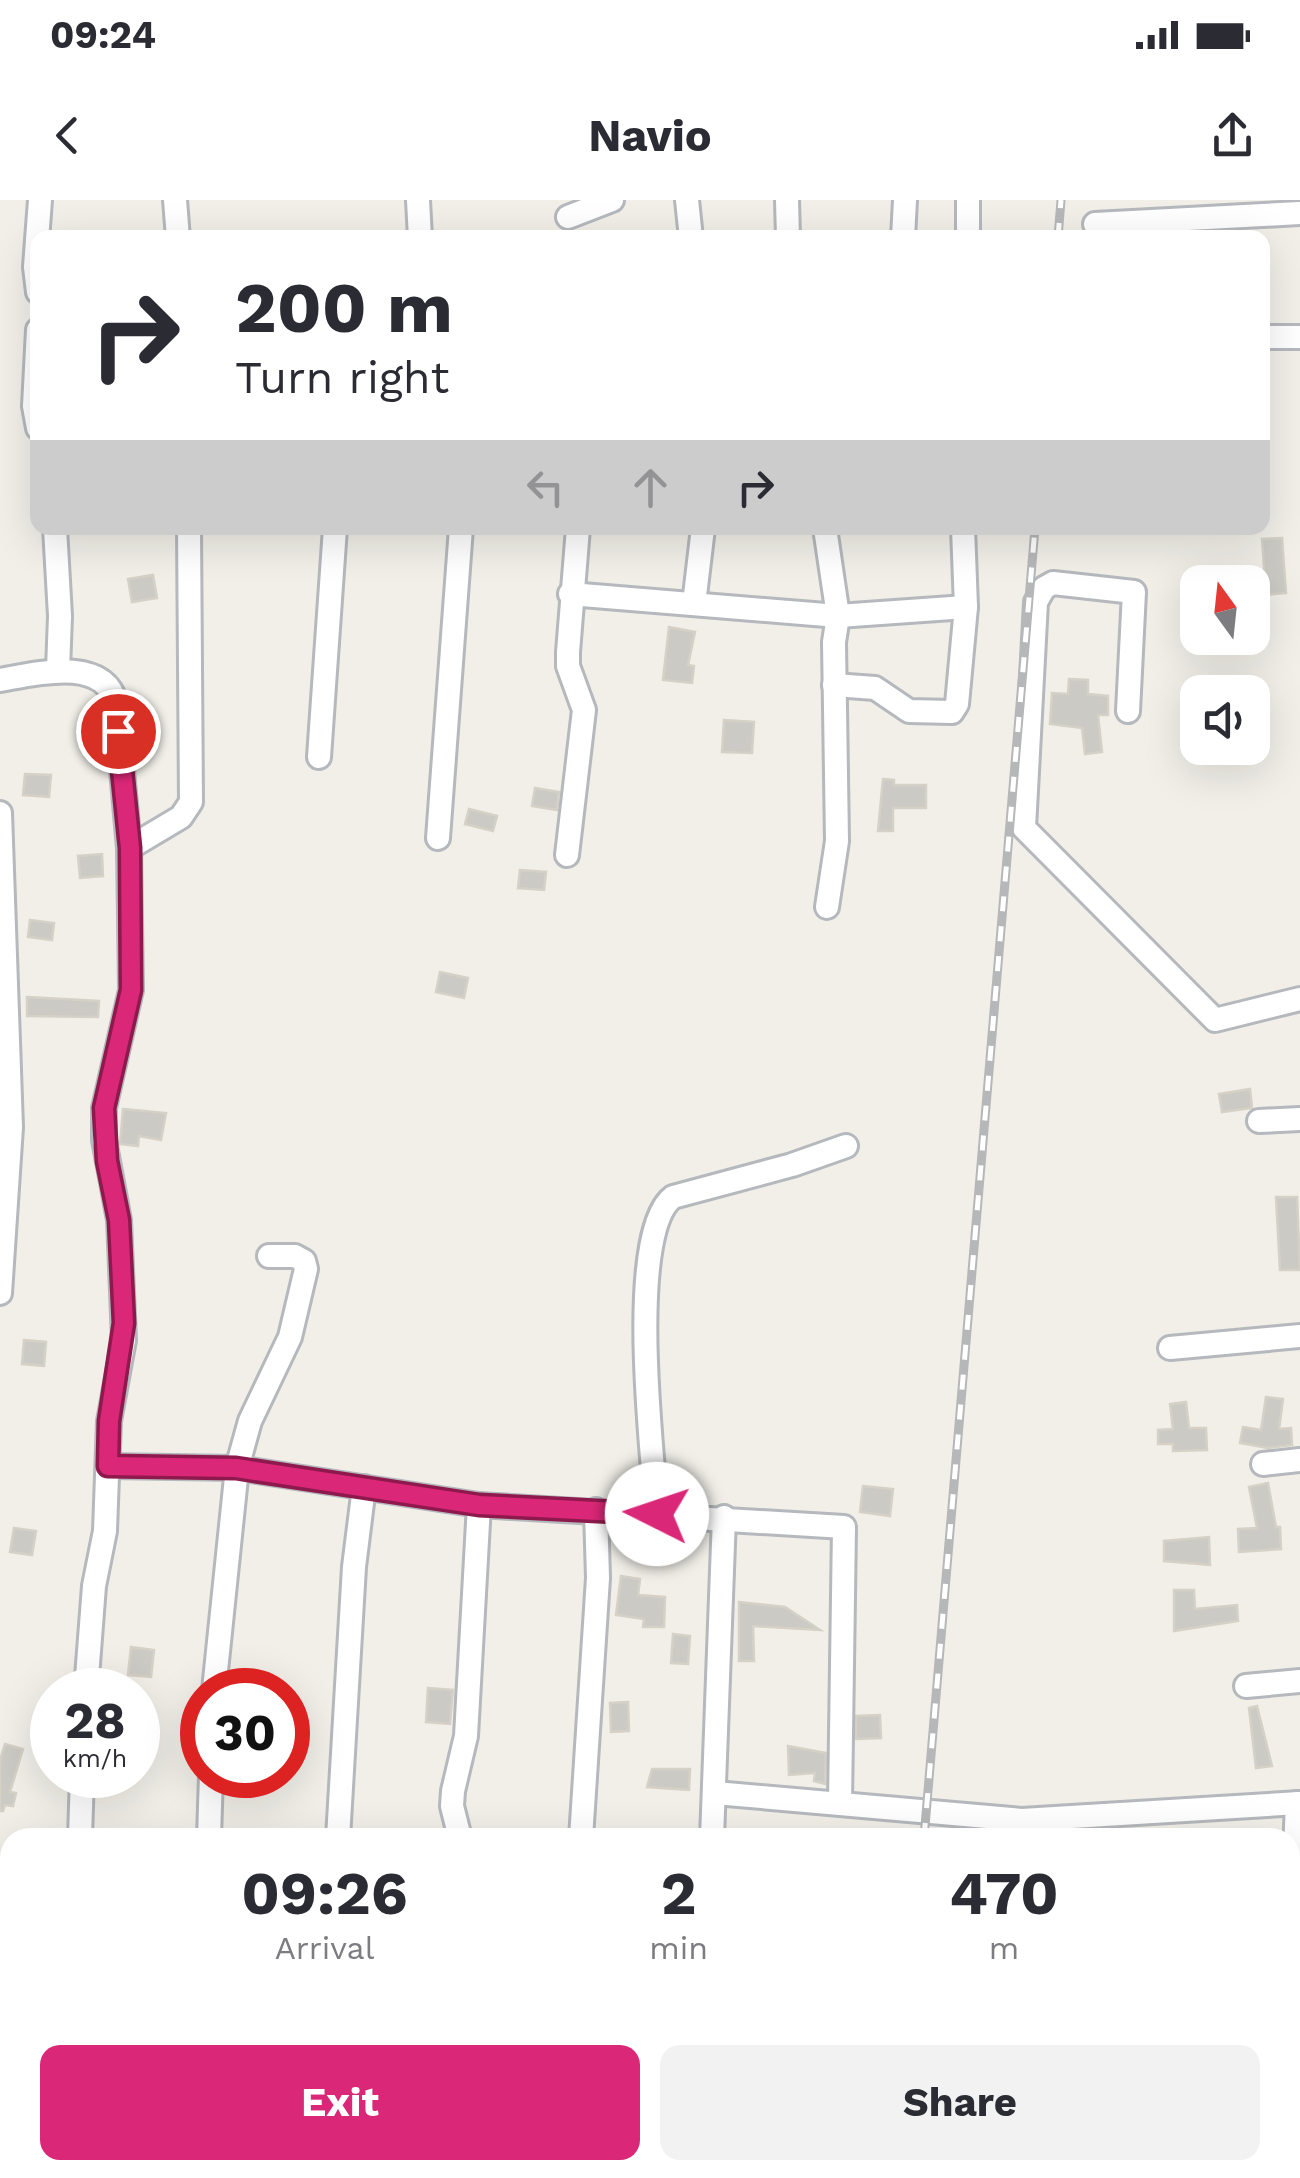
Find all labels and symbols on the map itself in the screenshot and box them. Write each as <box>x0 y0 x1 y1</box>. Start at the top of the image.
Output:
north arrow <box>1180 565 1270 655</box>
pin <box>76 689 161 774</box>
position arrow <box>605 1462 709 1566</box>
speed limit sign: 30 <box>180 1668 310 1798</box>

